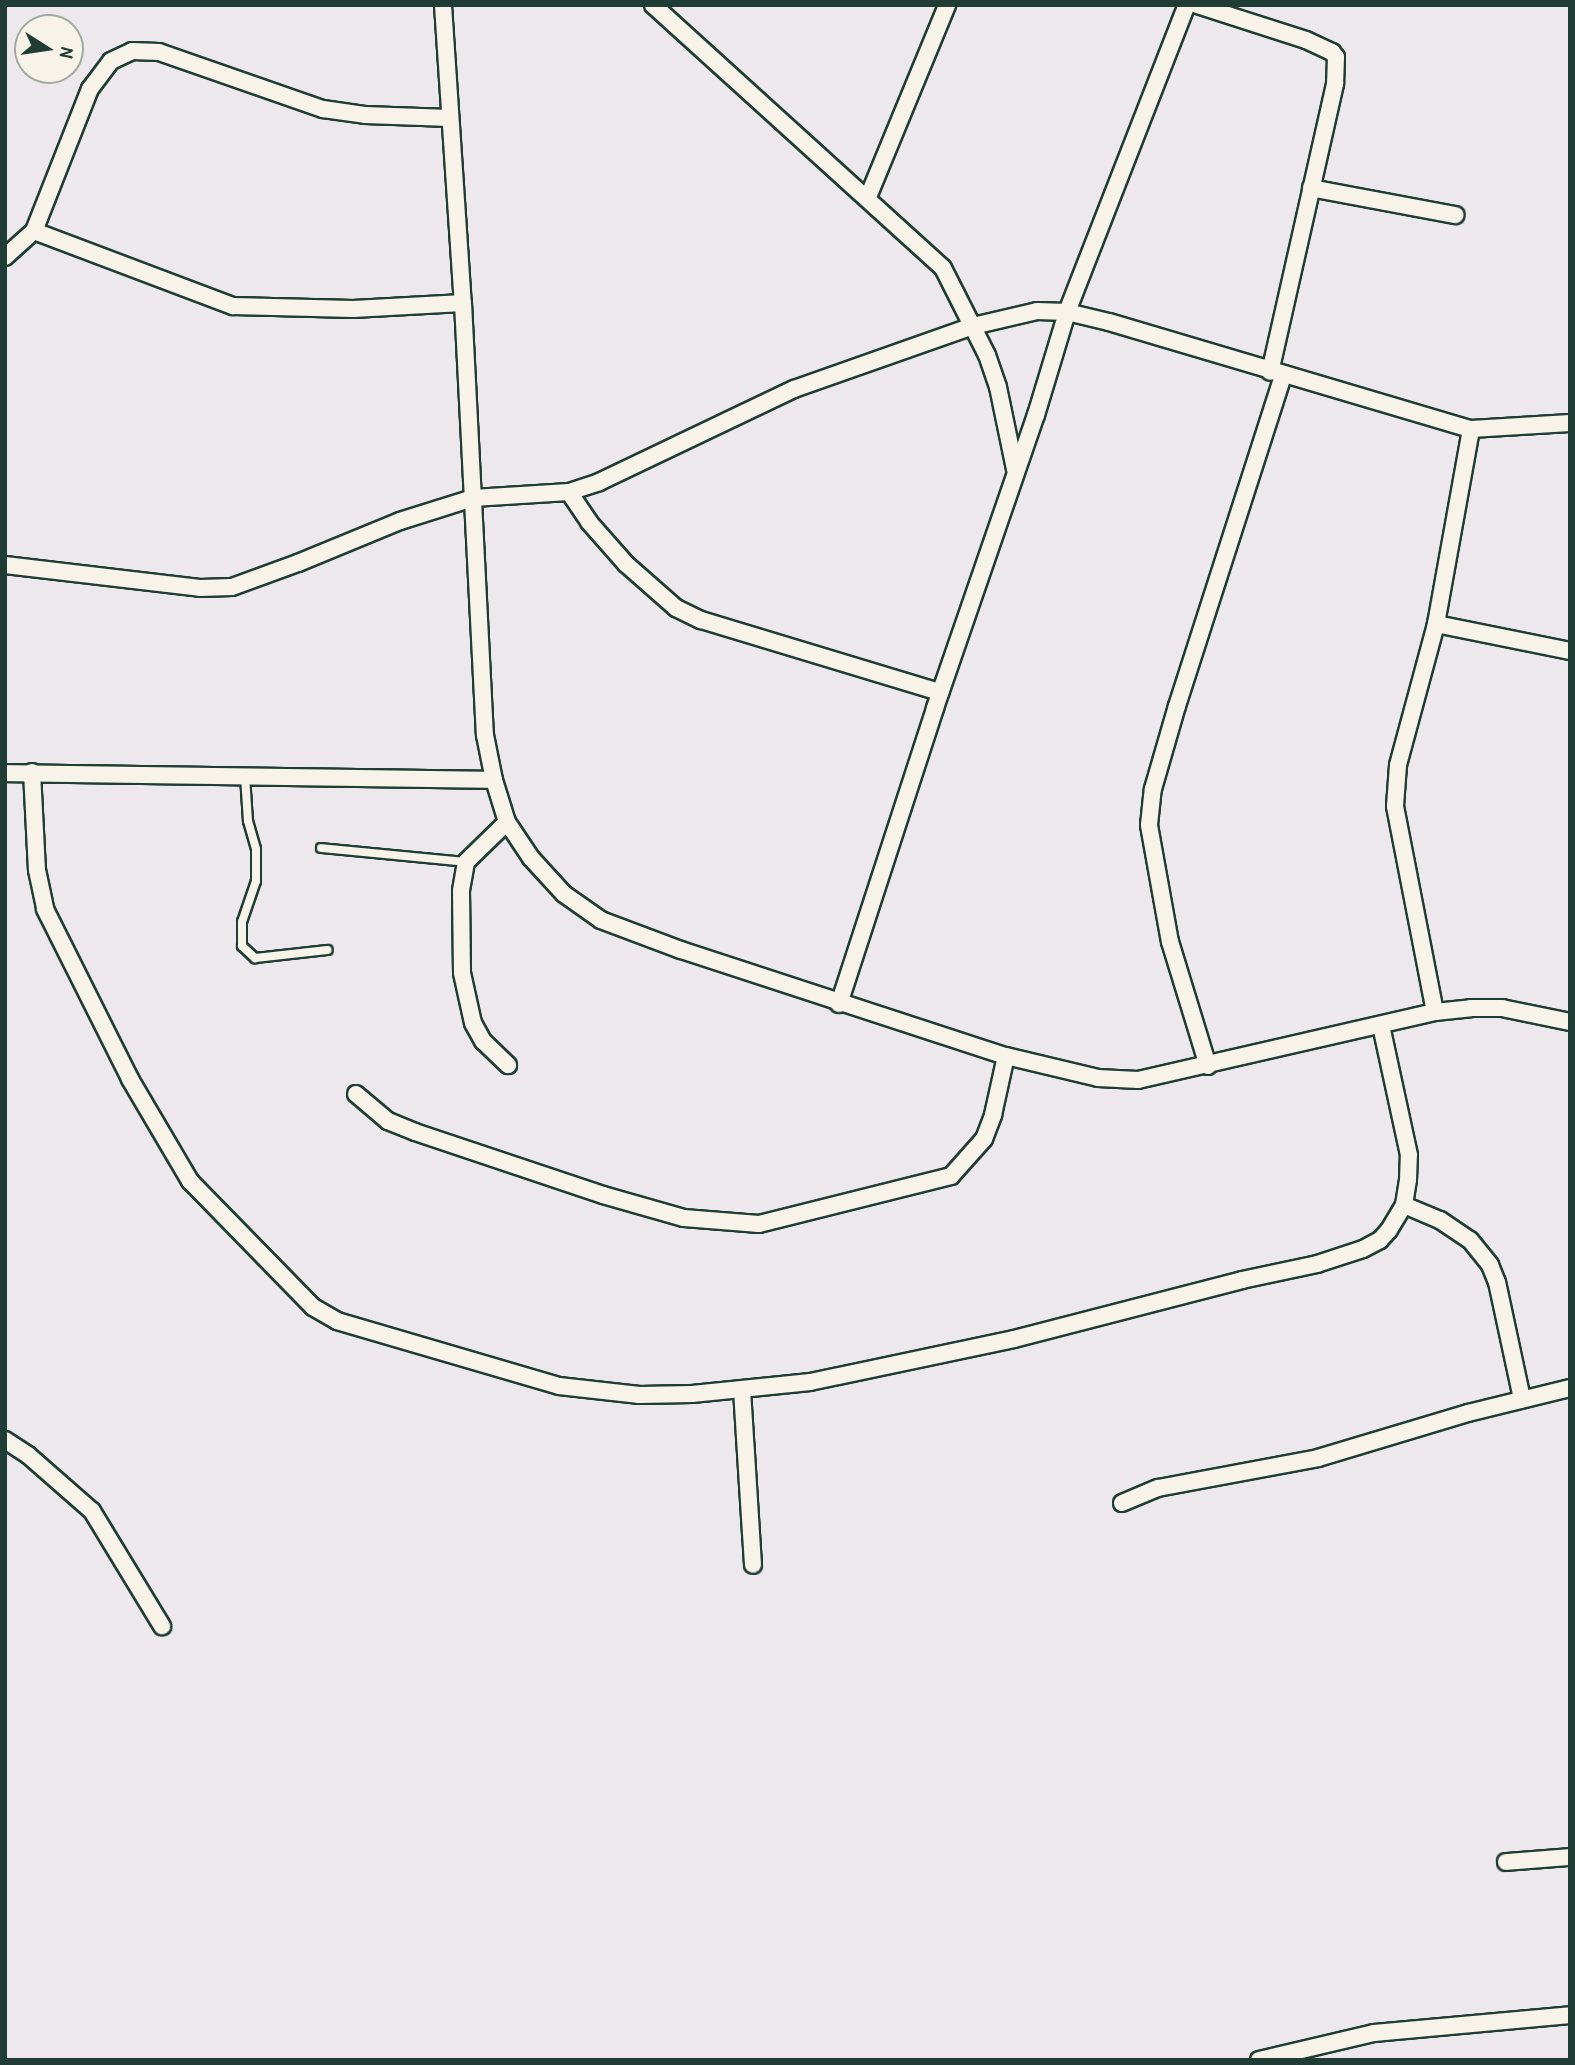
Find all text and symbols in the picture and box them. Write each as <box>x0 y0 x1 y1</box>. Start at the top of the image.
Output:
north arrow <box>14 14 84 84</box>
text: N <box>54 45 81 61</box>

